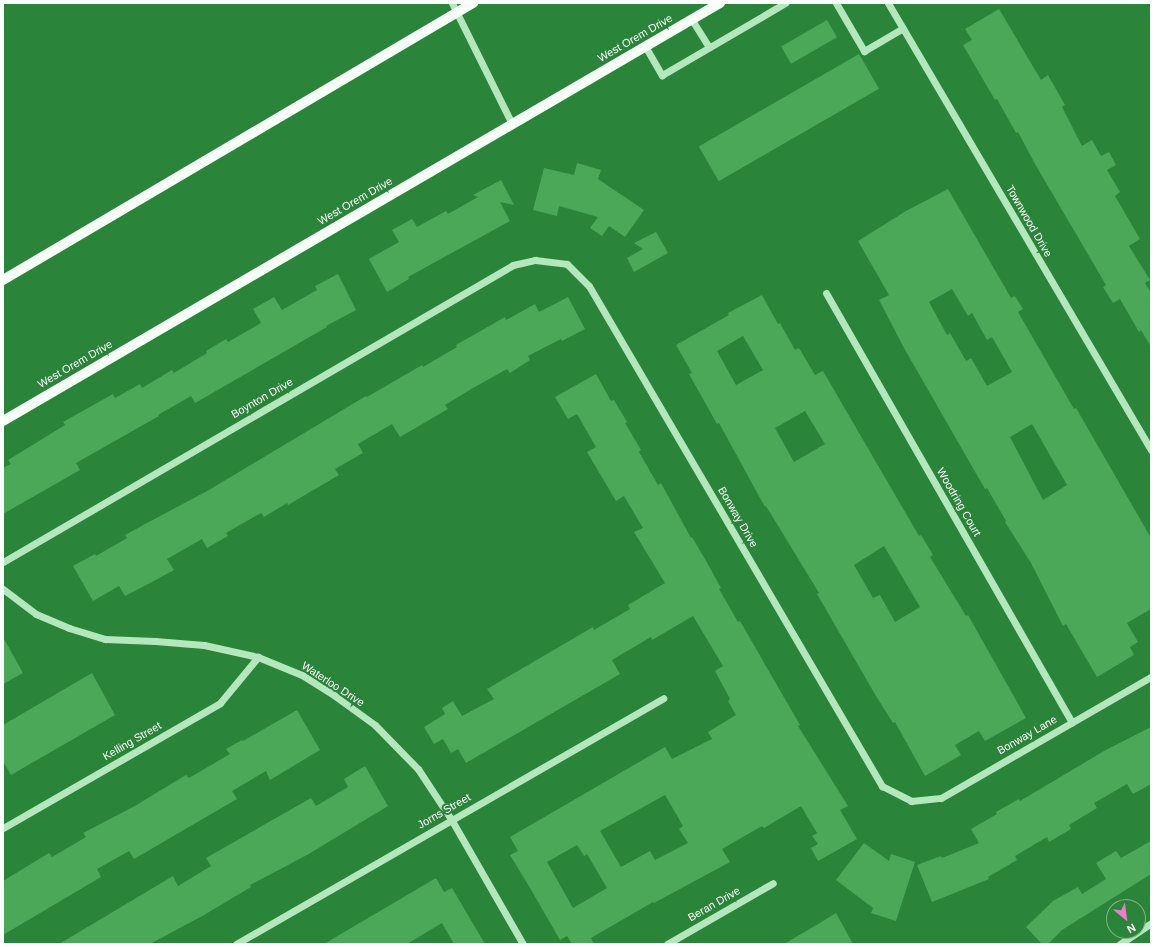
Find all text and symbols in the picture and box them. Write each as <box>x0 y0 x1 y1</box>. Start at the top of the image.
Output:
street label: West Orem Drive <box>595 11 675 65</box>
street label: West Orem Drive <box>315 174 395 228</box>
street label: Townwood Drive <box>1003 183 1055 259</box>
street label: West Orem Drive <box>35 337 115 391</box>
street label: Boynton Drive <box>229 375 295 421</box>
street label: Woodring Court <box>934 465 984 539</box>
street label: Bonway Drive <box>715 484 761 550</box>
street label: Waterloo Drive <box>299 659 367 709</box>
street label: Bonway Lane <box>995 713 1059 757</box>
street label: Kelling Street <box>100 719 164 763</box>
street label: Jorns Street <box>415 790 473 832</box>
street label: Beran Drive <box>686 884 742 924</box>
north arrow <box>1106 899 1146 939</box>
text: N <box>1125 921 1138 936</box>

